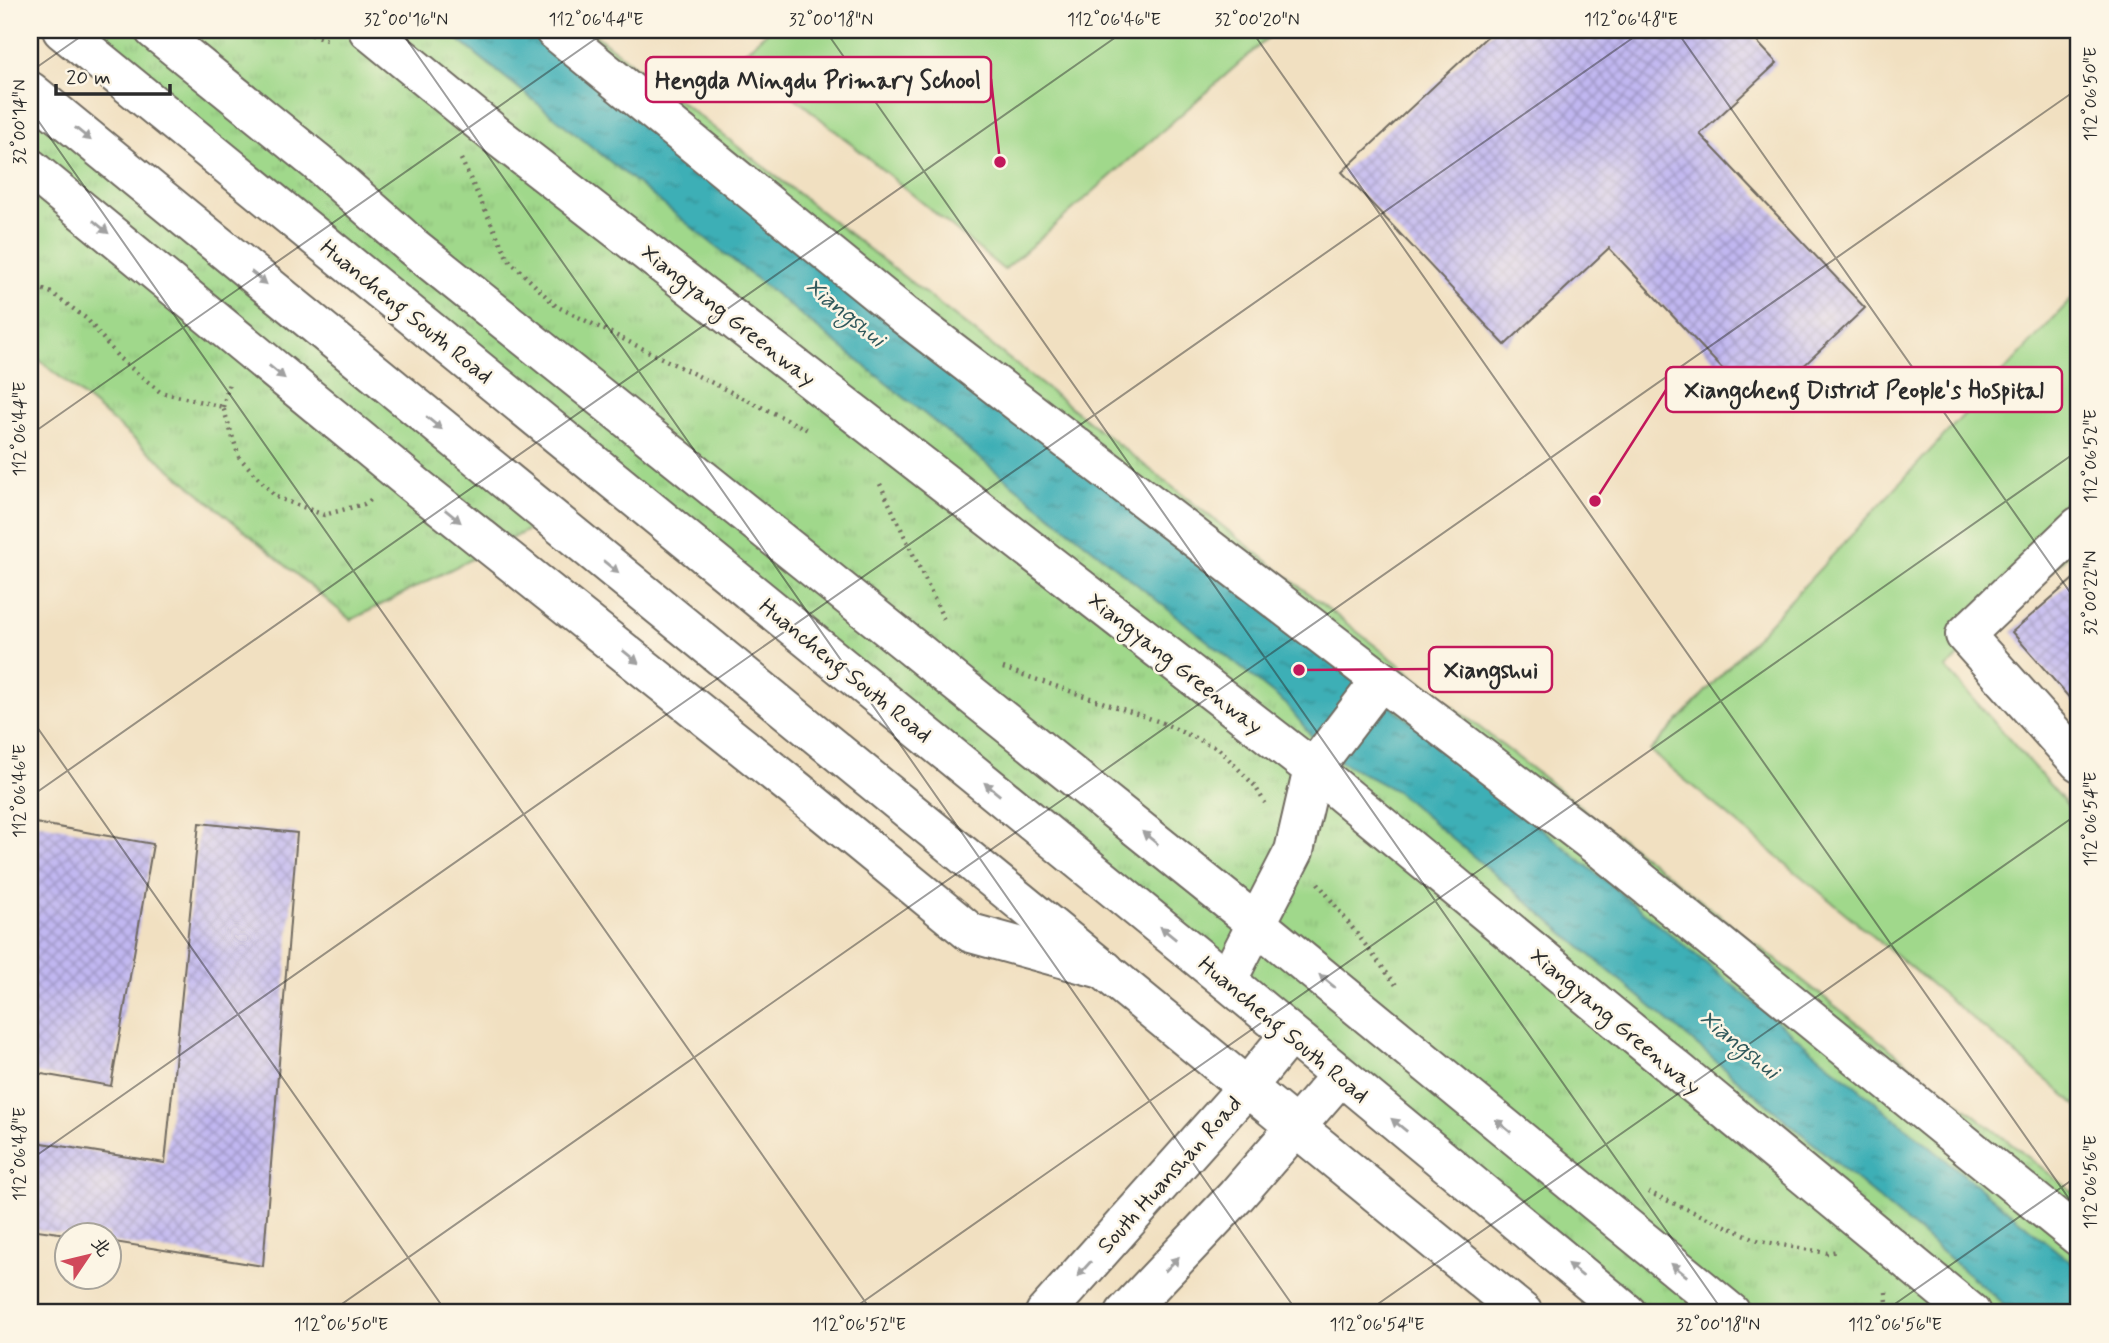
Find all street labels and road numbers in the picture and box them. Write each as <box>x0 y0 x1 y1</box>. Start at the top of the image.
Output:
street label: Huancheng South Road <box>312 233 498 393</box>
street label: Xiangyang Greenway <box>633 239 821 396</box>
street label: Xiangyang Greenway <box>1080 587 1268 744</box>
street label: Huancheng South Road <box>751 592 937 752</box>
street label: Xiangyang Greenway <box>1522 942 1706 1104</box>
street label: Huancheng South Road <box>1190 950 1374 1112</box>
street label: South Huanshan Road <box>1091 1090 1250 1261</box>

